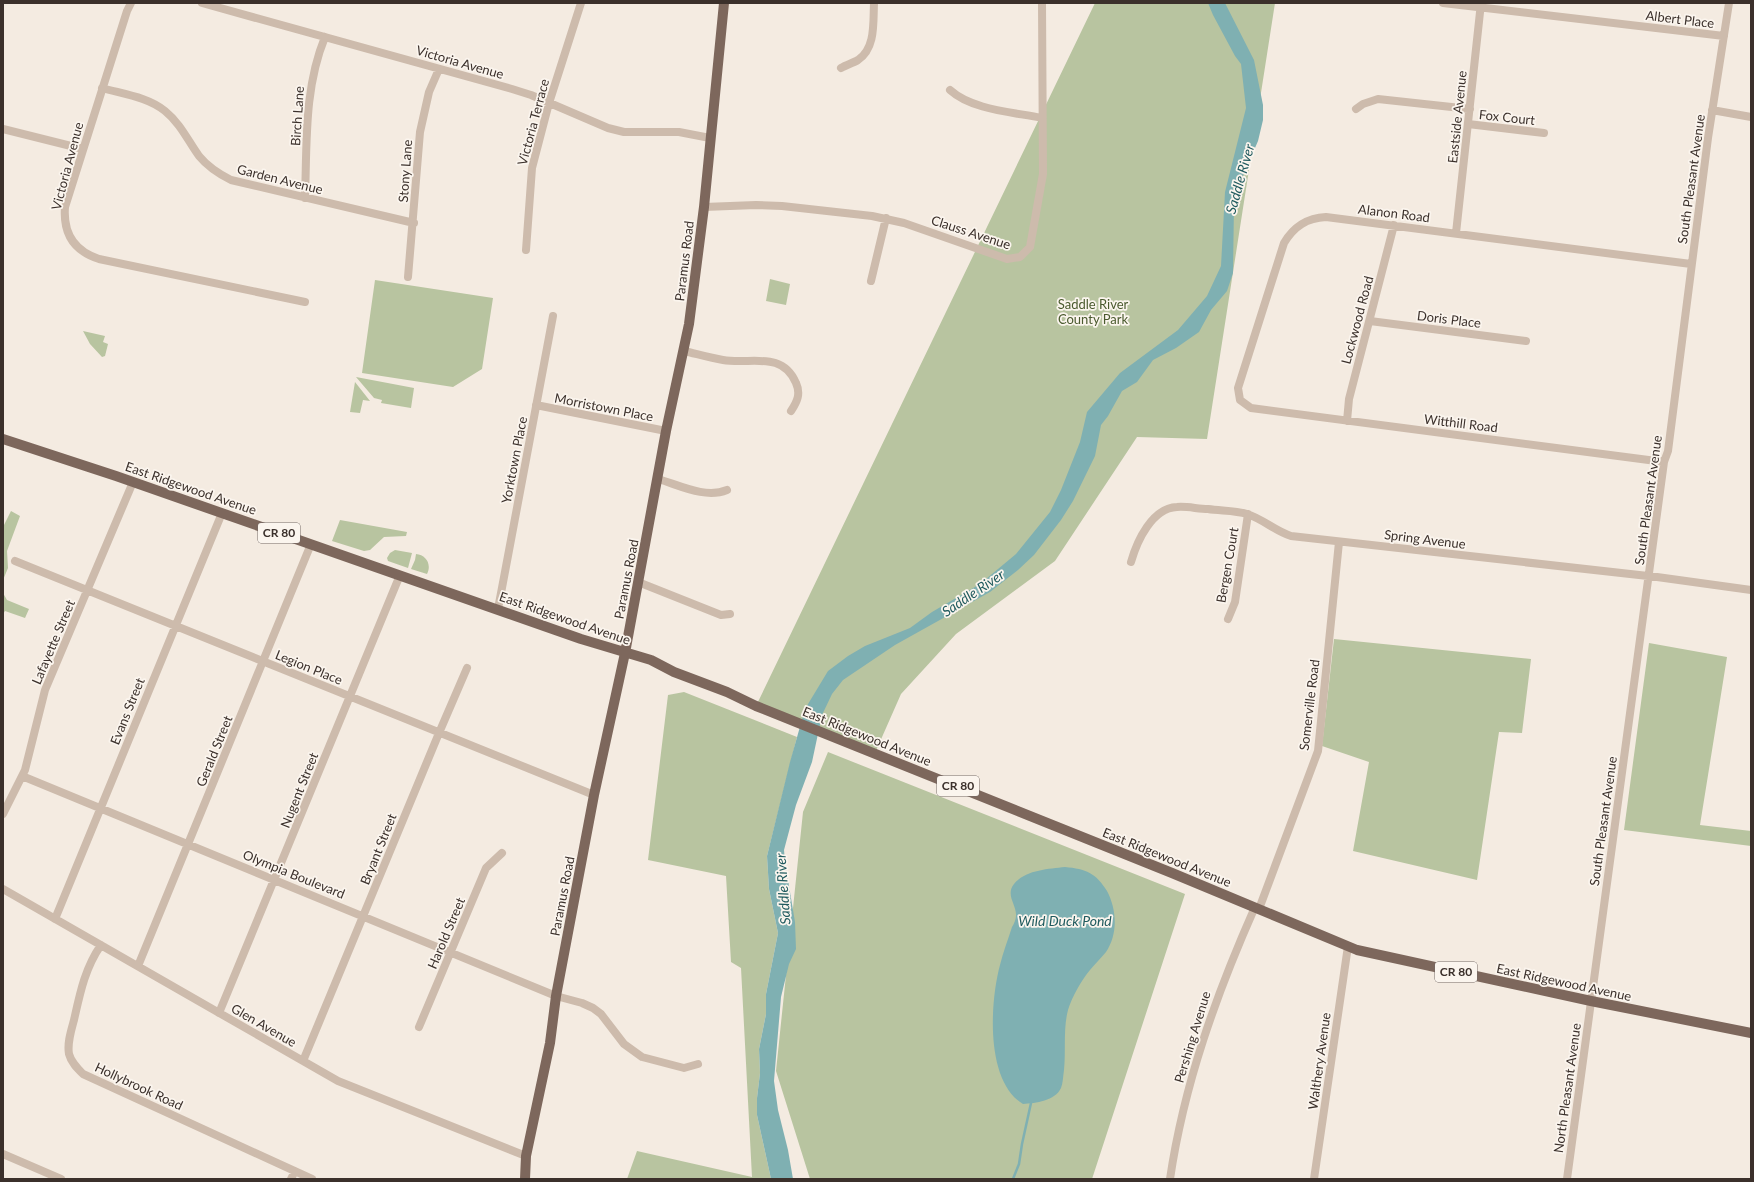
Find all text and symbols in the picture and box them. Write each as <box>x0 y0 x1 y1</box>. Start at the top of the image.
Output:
street label: Albert Place <box>1645 7 1715 31</box>
street label: Victoria Avenue <box>414 42 506 82</box>
street label: Eastside Avenue <box>1444 70 1470 164</box>
street label: Victoria Terrace <box>514 77 552 167</box>
street label: Birch Lane <box>287 85 307 146</box>
street label: Fox Court <box>1478 106 1536 128</box>
street label: South Pleasant Avenue <box>1674 113 1708 245</box>
street label: Victoria Avenue <box>48 120 86 212</box>
street label: Stony Lane <box>395 139 415 203</box>
water label: Saddle River <box>1221 142 1258 216</box>
street label: Garden Avenue <box>236 161 325 197</box>
street label: Alanon Road <box>1357 201 1431 225</box>
street label: Clauss Avenue <box>929 212 1013 252</box>
street label: Paramus Road <box>671 220 697 302</box>
street label: Lockwood Road <box>1338 274 1376 366</box>
park label: Saddle River County Park <box>1058 296 1129 327</box>
street label: Doris Place <box>1416 307 1482 331</box>
street label: Morristown Place <box>553 390 655 424</box>
street label: Witthill Road <box>1423 411 1499 435</box>
street label: Yorktown Place <box>498 415 530 505</box>
street label: South Pleasant Avenue <box>1631 434 1665 566</box>
street label: East Ridgewood Avenue <box>123 458 259 518</box>
road number: CR 80 <box>258 523 300 543</box>
street label: Bergen Court <box>1212 526 1242 604</box>
street label: Spring Avenue <box>1383 526 1467 552</box>
street label: Paramus Road <box>610 538 642 620</box>
water label: Saddle River <box>938 565 1007 620</box>
street label: East Ridgewood Avenue <box>497 588 633 648</box>
street label: Lafayette Street <box>28 597 78 687</box>
street label: Legion Place <box>273 646 345 688</box>
street label: Somerville Road <box>1295 659 1323 751</box>
street label: Evans Street <box>106 675 148 747</box>
street label: East Ridgewood Avenue <box>800 703 934 769</box>
street label: Gerald Street <box>192 713 236 789</box>
street label: Nugent Street <box>277 750 322 830</box>
street label: South Pleasant Avenue <box>1586 755 1620 887</box>
road number: CR 80 <box>937 776 979 796</box>
street label: Bryant Street <box>356 811 400 887</box>
street label: East Ridgewood Avenue <box>1100 824 1234 890</box>
street label: Olympia Boulevard <box>241 846 347 902</box>
water label: Saddle River <box>772 853 793 925</box>
street label: Paramus Road <box>546 855 578 937</box>
street label: Harold Street <box>424 895 468 971</box>
water label: Wild Duck Pond <box>1018 912 1112 929</box>
street label: East Ridgewood Avenue <box>1495 960 1633 1004</box>
road number: CR 80 <box>1435 962 1477 982</box>
street label: Pershing Avenue <box>1170 989 1214 1085</box>
street label: Glen Avenue <box>229 1000 300 1050</box>
street label: Walthery Avenue <box>1304 1011 1334 1111</box>
street label: North Pleasant Avenue <box>1550 1022 1584 1154</box>
street label: Hollybrook Road <box>92 1059 186 1113</box>

